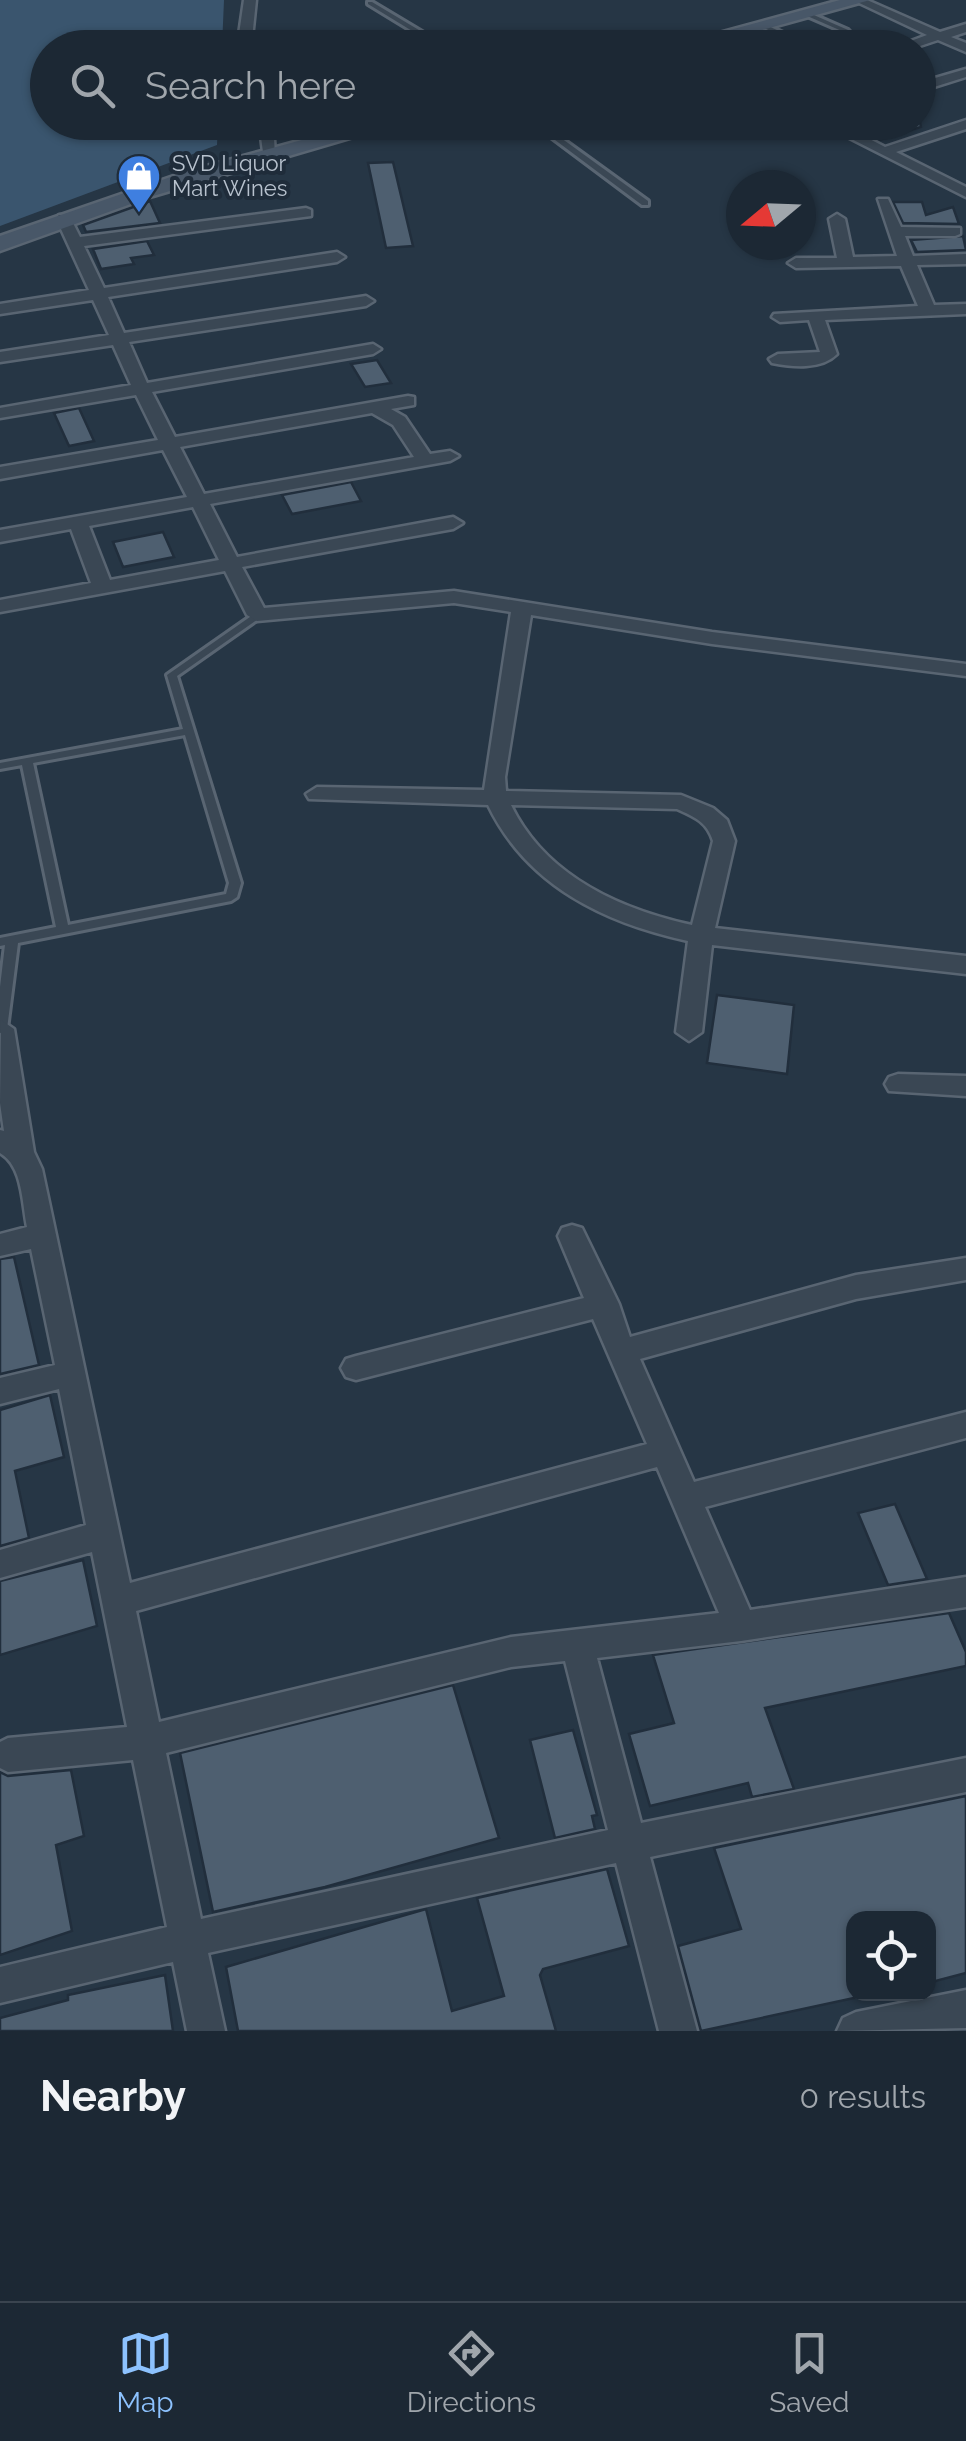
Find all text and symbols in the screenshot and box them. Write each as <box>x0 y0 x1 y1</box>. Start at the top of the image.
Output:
search box <box>30 30 936 140</box>
icon: search <box>65 58 120 113</box>
text: Search here <box>145 63 356 108</box>
place label: SVD Liquor Mart Wines <box>172 150 287 201</box>
shop icon: SVD Liquor Mart Wines <box>116 153 162 214</box>
north arrow <box>726 170 816 260</box>
map controls <box>846 1911 936 2001</box>
button: locate <box>846 1911 936 2001</box>
text: Nearby <box>40 2072 186 2121</box>
text: 0 results <box>799 2078 926 2115</box>
tab: Map <box>117 2326 174 2419</box>
tab: Directions <box>407 2326 536 2419</box>
tab: Saved <box>769 2326 849 2419</box>

